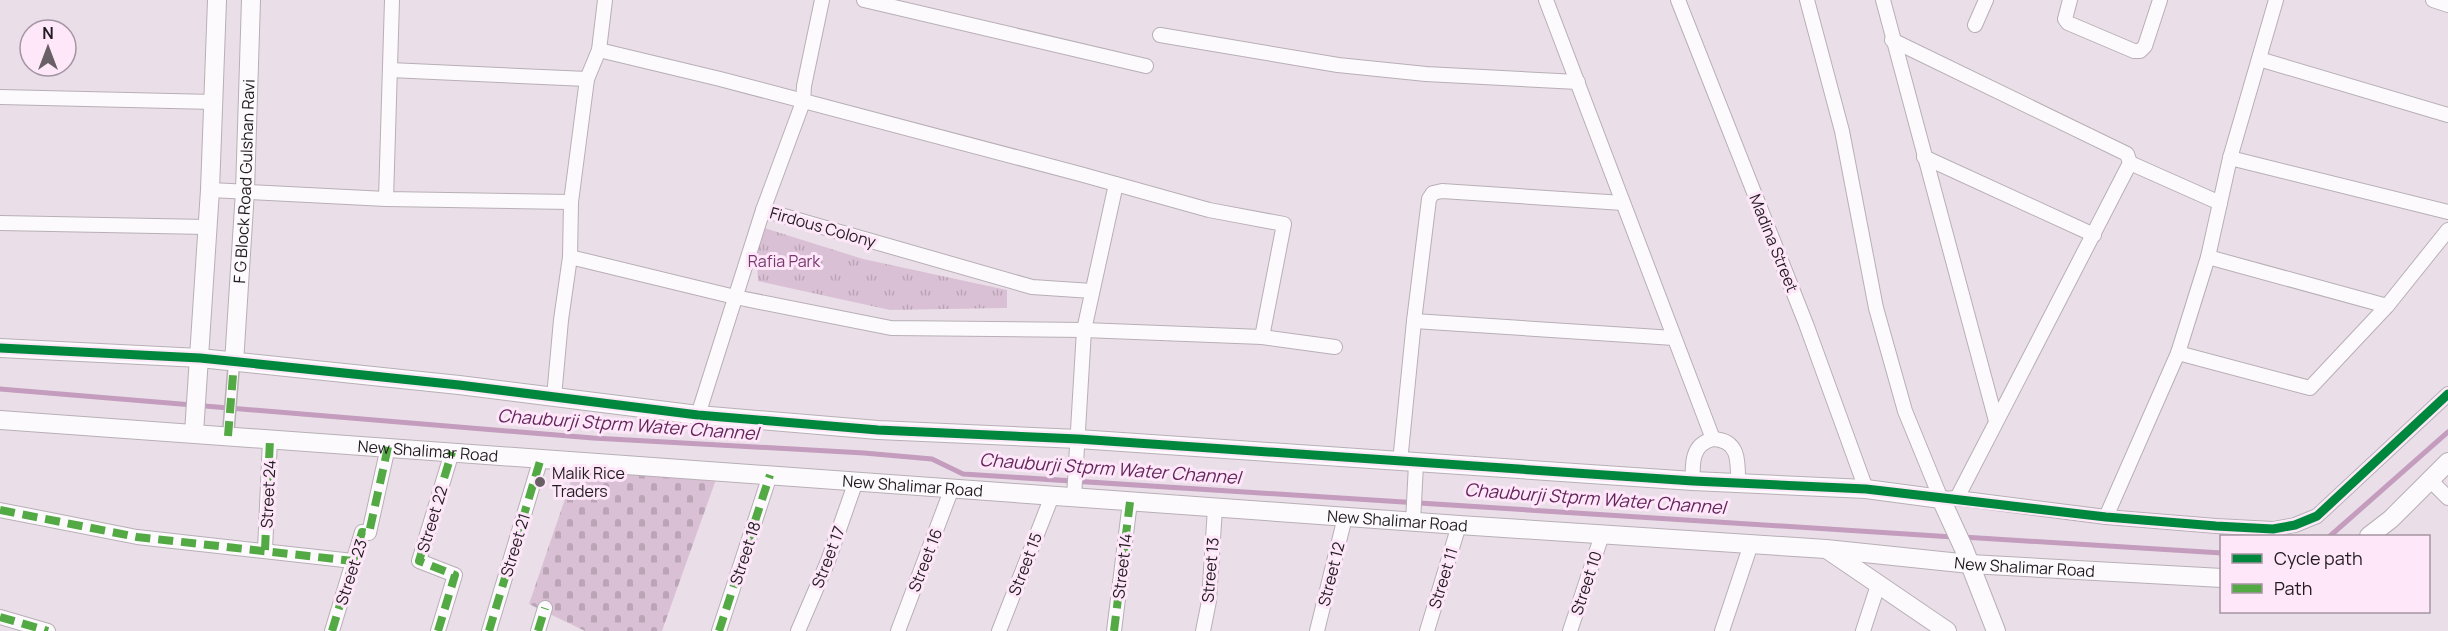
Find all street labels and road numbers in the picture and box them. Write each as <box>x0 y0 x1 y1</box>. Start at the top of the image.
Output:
street label: F G Block Road Gulshan Ravi <box>228 79 260 284</box>
street label: Madina Street <box>1744 191 1804 295</box>
street label: Firdous Colony <box>767 201 879 253</box>
street label: New Shalimar Road <box>357 435 499 467</box>
street label: Street 24 <box>255 459 281 529</box>
street label: New Shalimar Road <box>842 470 984 502</box>
street label: Street 22 <box>411 483 453 555</box>
street label: New Shalimar Road <box>1326 505 1468 537</box>
street label: Street 21 <box>495 510 535 580</box>
street label: Street 18 <box>724 518 766 588</box>
street label: Street 17 <box>806 523 850 591</box>
street label: Street 16 <box>903 525 947 595</box>
street label: Street 15 <box>1003 529 1047 599</box>
street label: Street 14 <box>1107 532 1137 600</box>
street label: Street 23 <box>330 536 372 608</box>
street label: Street 13 <box>1196 537 1224 603</box>
street label: Street 12 <box>1312 540 1350 608</box>
street label: Street 11 <box>1423 545 1463 611</box>
street label: Street 10 <box>1565 548 1607 618</box>
street label: New Shalimar Road <box>1953 551 2095 582</box>

